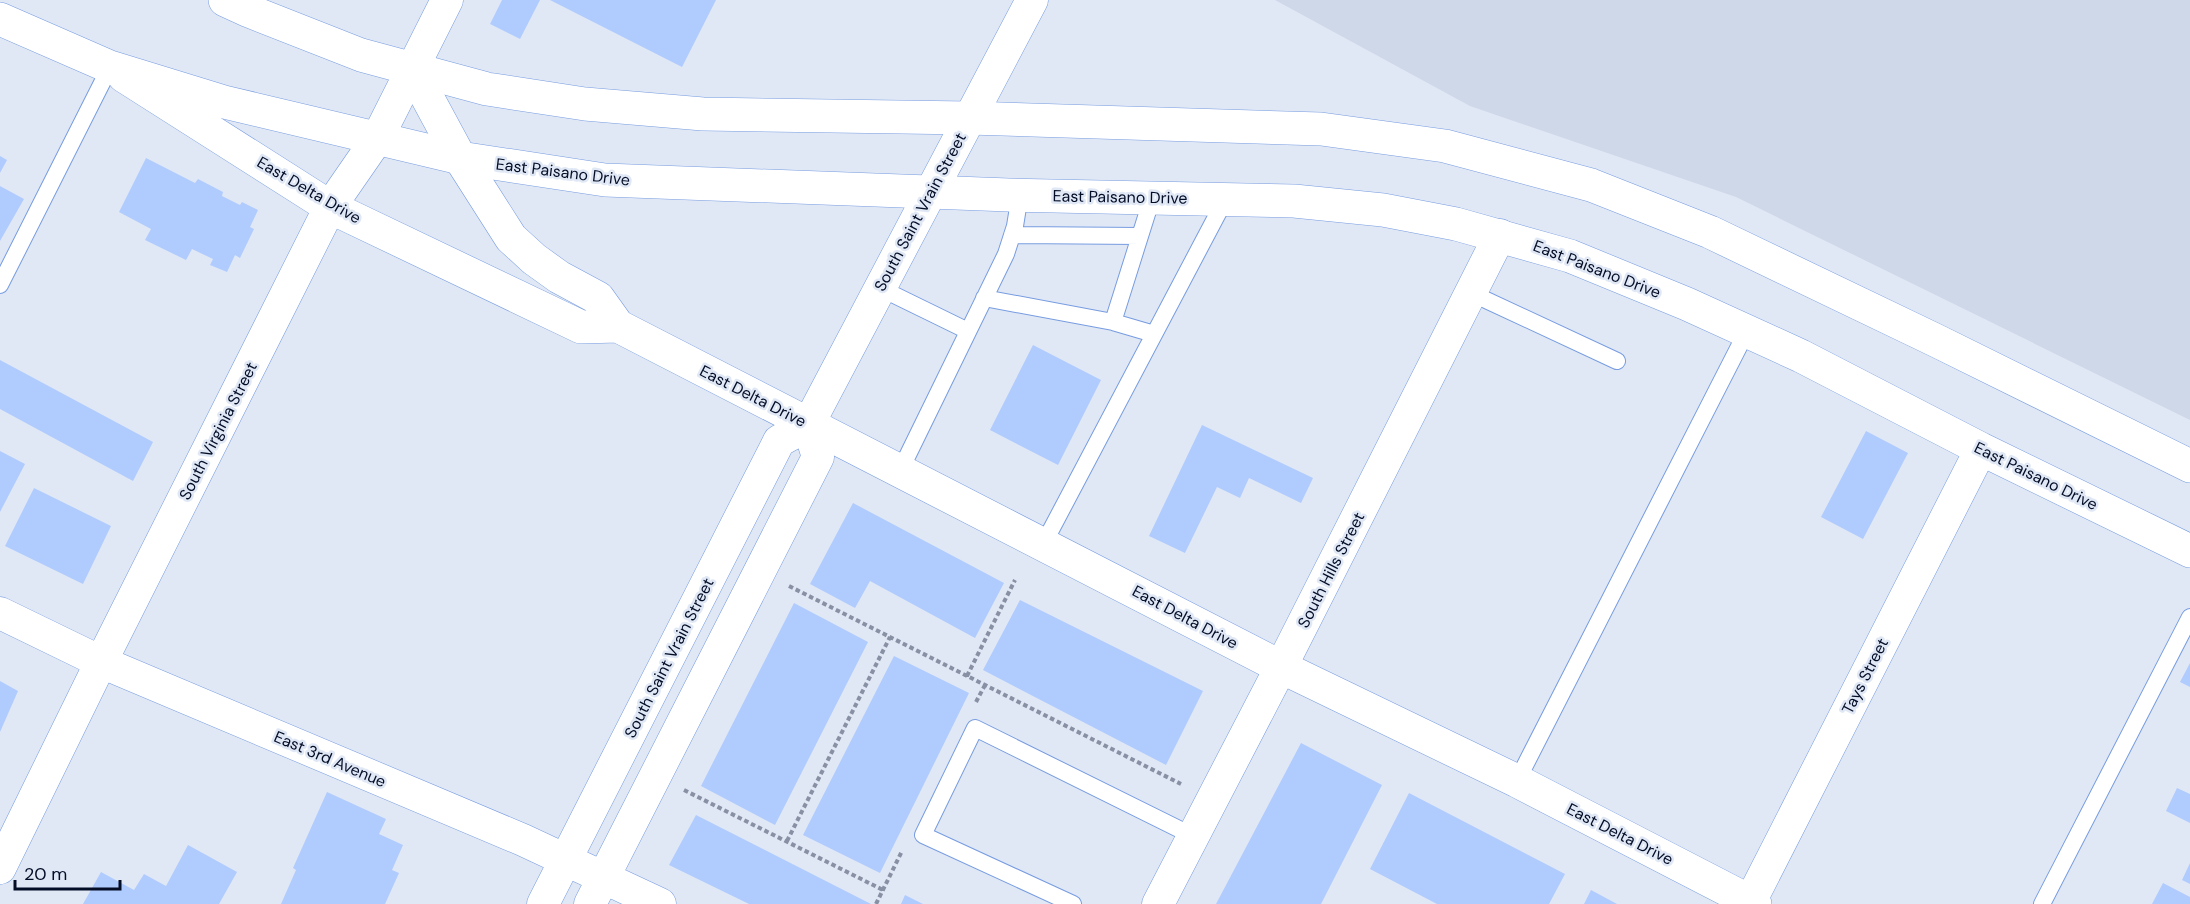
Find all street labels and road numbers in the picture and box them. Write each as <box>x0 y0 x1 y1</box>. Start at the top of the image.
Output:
street label: South Saint Vrain Street <box>869 129 971 295</box>
street label: East Delta Drive <box>253 152 365 228</box>
street label: East Paisano Drive <box>495 153 631 191</box>
street label: East Paisano Drive <box>1052 185 1188 209</box>
street label: East Paisano Drive <box>1530 235 1664 303</box>
street label: South Virginia Street <box>174 358 262 504</box>
street label: East Delta Drive <box>696 360 810 432</box>
street label: East Paisano Drive <box>1971 437 2101 515</box>
street label: South Hills Street <box>1293 509 1369 631</box>
street label: South Saint Vrain Street <box>620 575 718 741</box>
street label: East Delta Drive <box>1129 580 1241 654</box>
street label: Tays Street <box>1837 635 1893 717</box>
street label: East 3rd Avenue <box>271 726 389 792</box>
street label: East Delta Drive <box>1563 798 1677 870</box>

